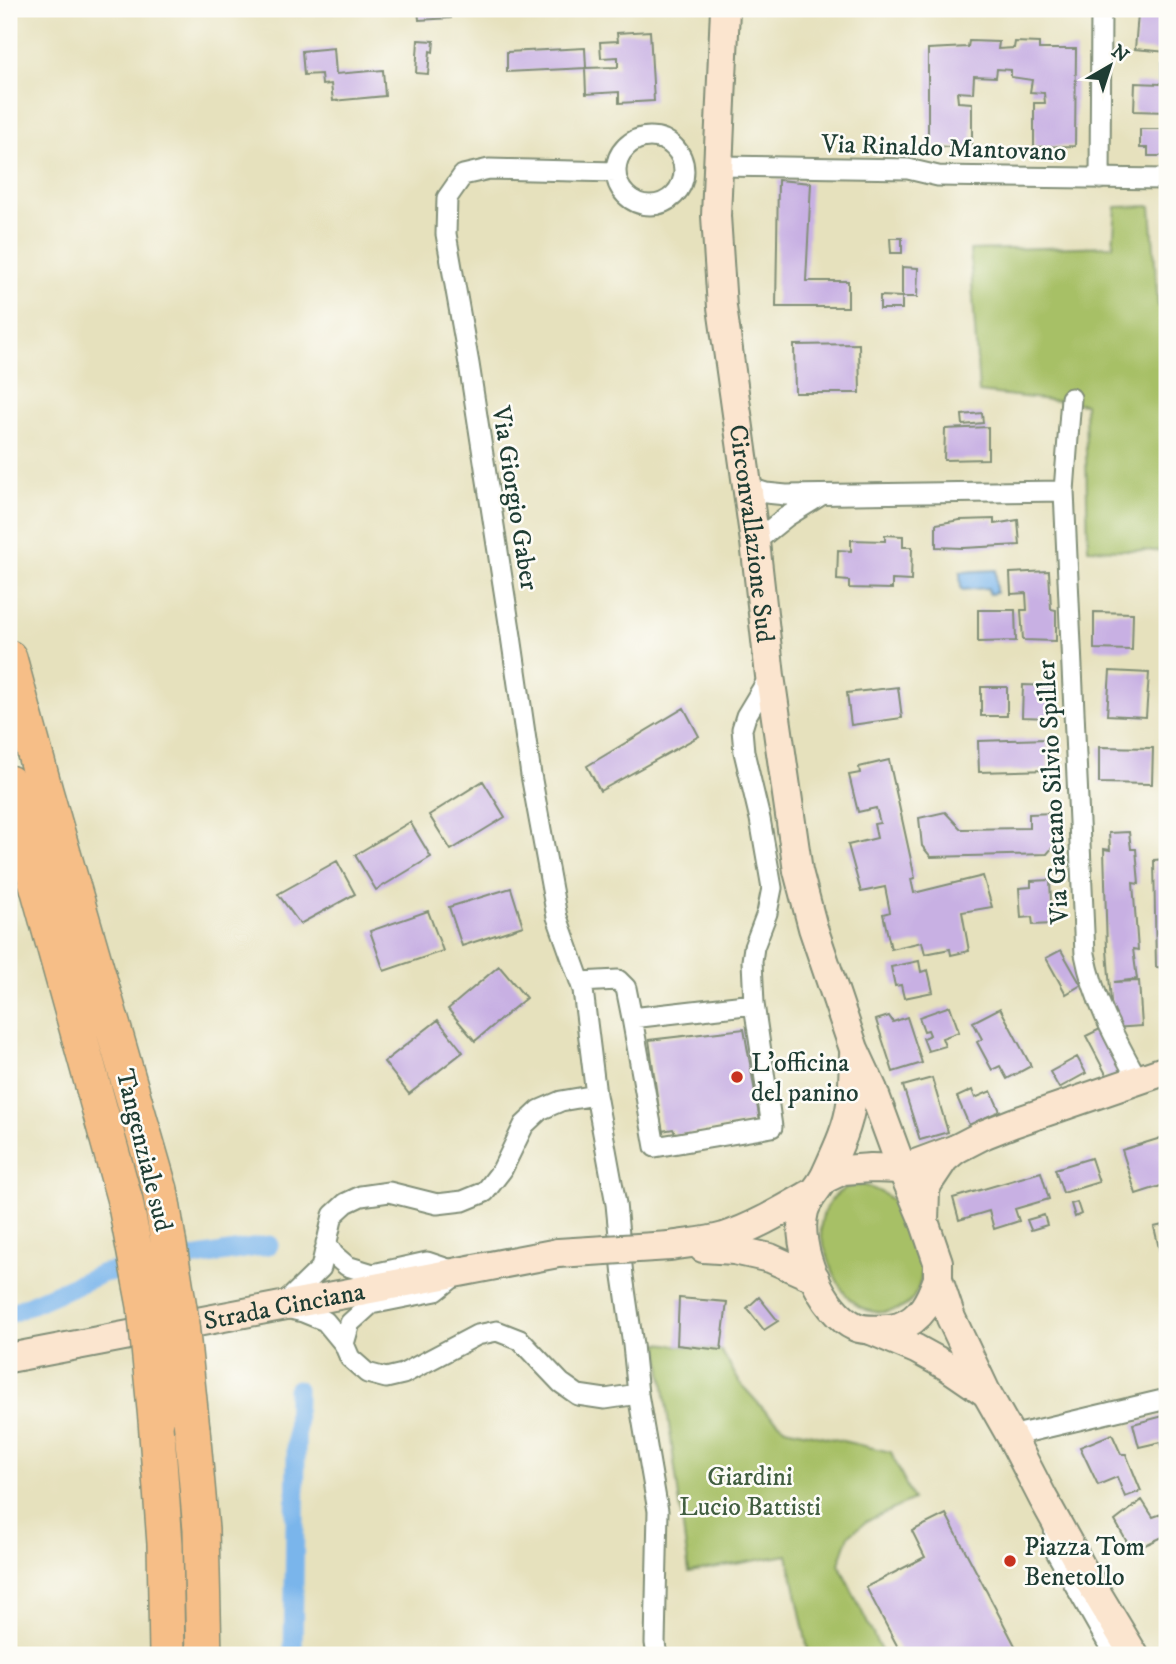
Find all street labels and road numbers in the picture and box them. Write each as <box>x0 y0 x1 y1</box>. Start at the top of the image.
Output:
street label: Via Rinaldo Mantovano <box>820 128 1067 169</box>
street label: Via Giorgio Gaber <box>484 403 545 593</box>
street label: Circonvallazione Sud <box>721 423 781 645</box>
street label: Via Gaetano Silvio Spiller <box>1030 659 1077 926</box>
street label: Tangenziale sud <box>107 1066 180 1235</box>
street label: Strada Cinciana <box>201 1275 368 1338</box>

